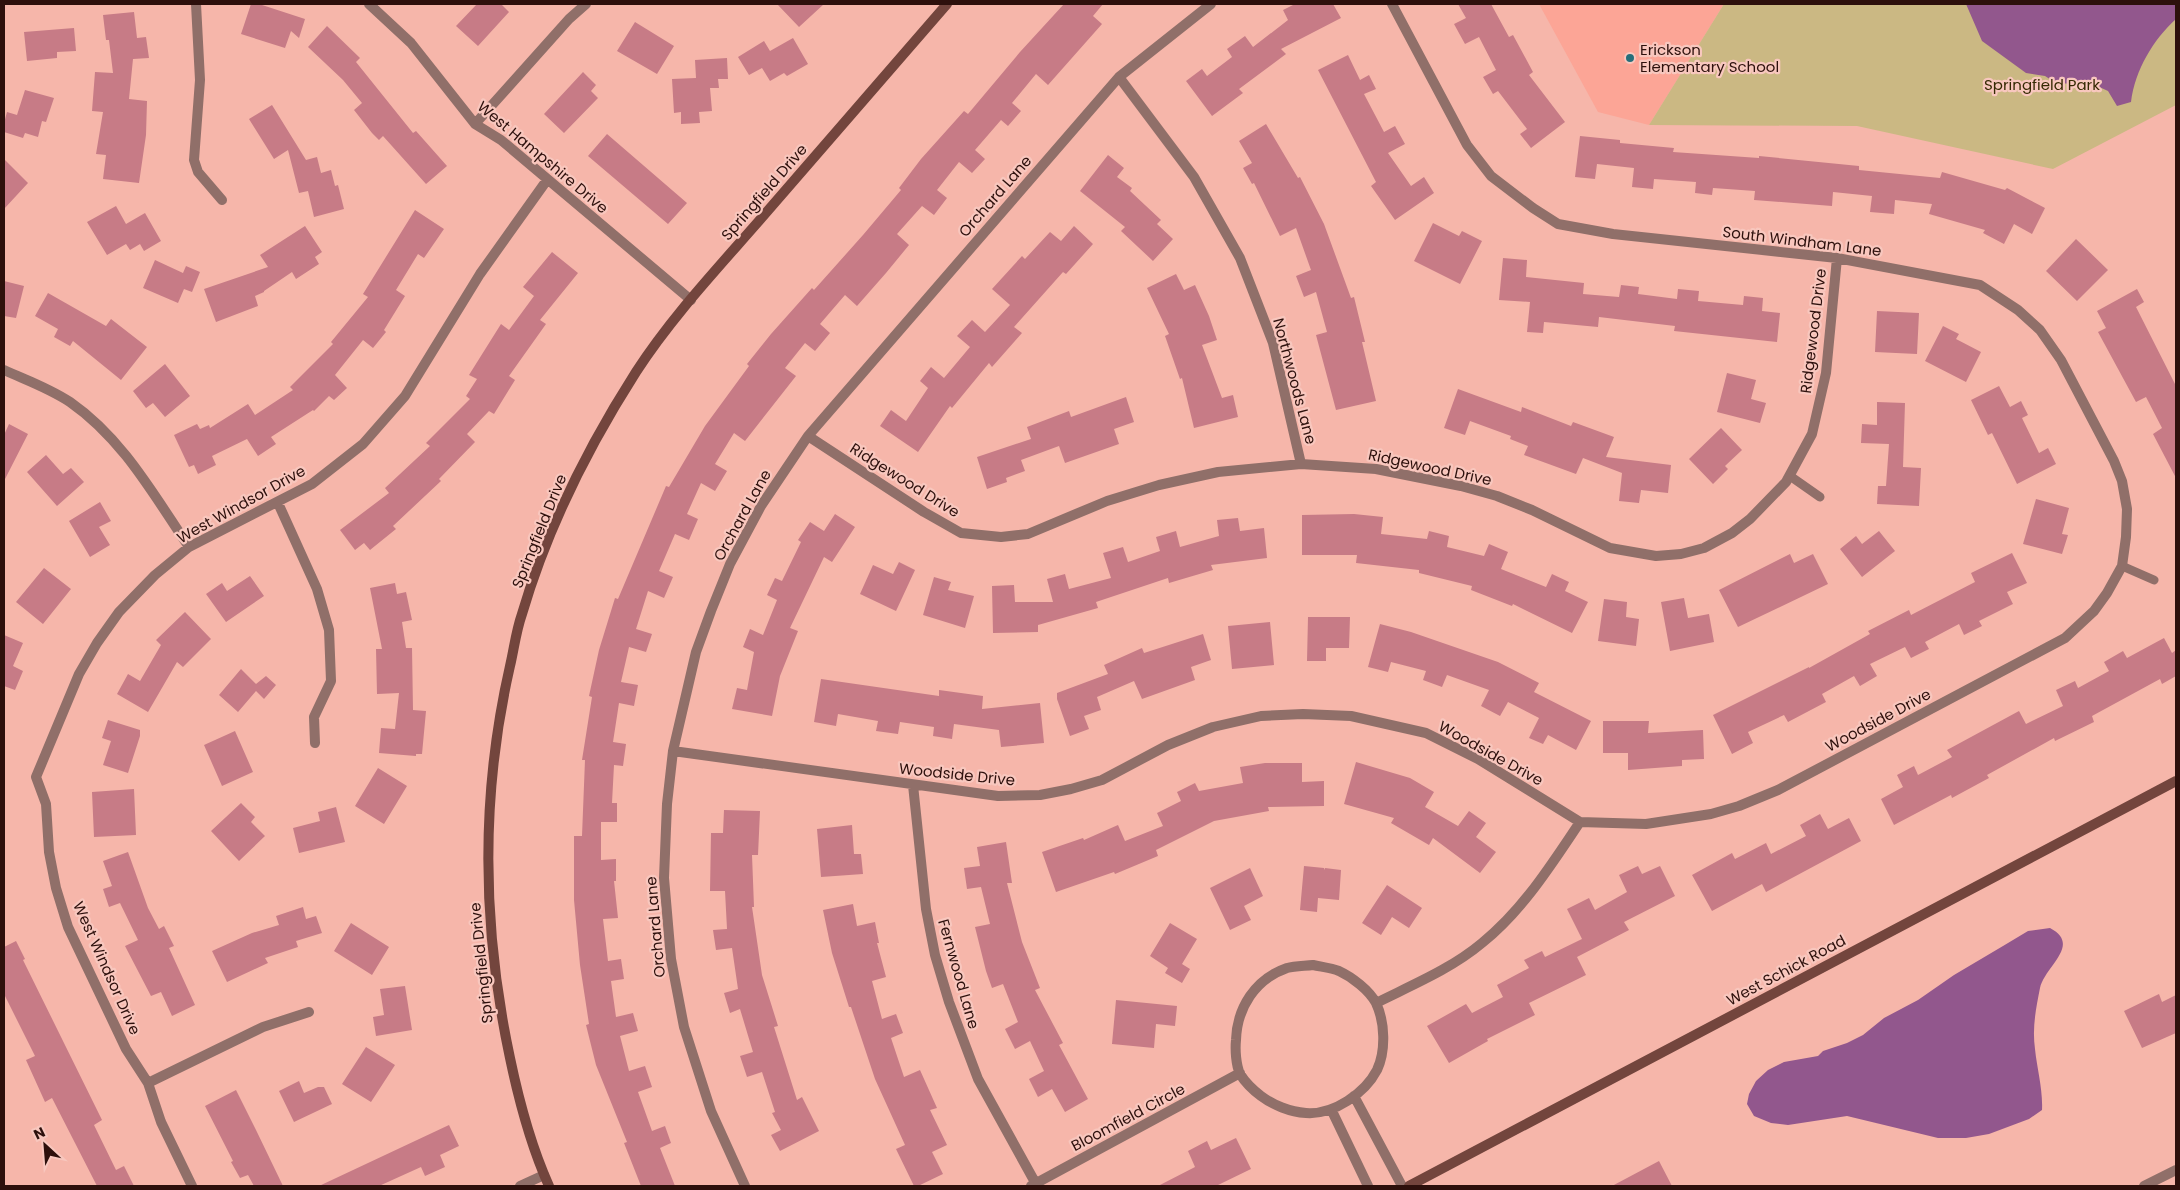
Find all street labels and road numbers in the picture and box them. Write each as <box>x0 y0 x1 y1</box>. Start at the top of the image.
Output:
street label: West Hampshire Drive <box>473 96 613 218</box>
street label: Springfield Drive <box>716 139 812 245</box>
street label: Orchard Lane <box>954 151 1036 241</box>
street label: South Windham Lane <box>1721 221 1883 261</box>
street label: Ridgewood Drive <box>1795 267 1831 395</box>
street label: Northwoods Lane <box>1268 316 1322 446</box>
street label: Ridgewood Drive <box>846 438 964 522</box>
street label: Ridgewood Drive <box>1366 444 1494 490</box>
street label: West Windsor Drive <box>173 460 309 548</box>
street label: Orchard Lane <box>708 466 776 564</box>
street label: Springfield Drive <box>507 471 571 591</box>
street label: Woodside Drive <box>1822 683 1934 757</box>
street label: Woodside Drive <box>1435 716 1547 790</box>
street label: Woodside Drive <box>898 757 1016 791</box>
street label: Orchard Lane <box>640 876 670 978</box>
street label: West Windsor Drive <box>68 898 146 1038</box>
street label: Springfield Drive <box>464 902 498 1024</box>
street label: Fernwood Lane <box>933 917 985 1031</box>
street label: West Schick Road <box>1723 930 1849 1010</box>
street label: Bloomfield Circle <box>1067 1078 1189 1156</box>

